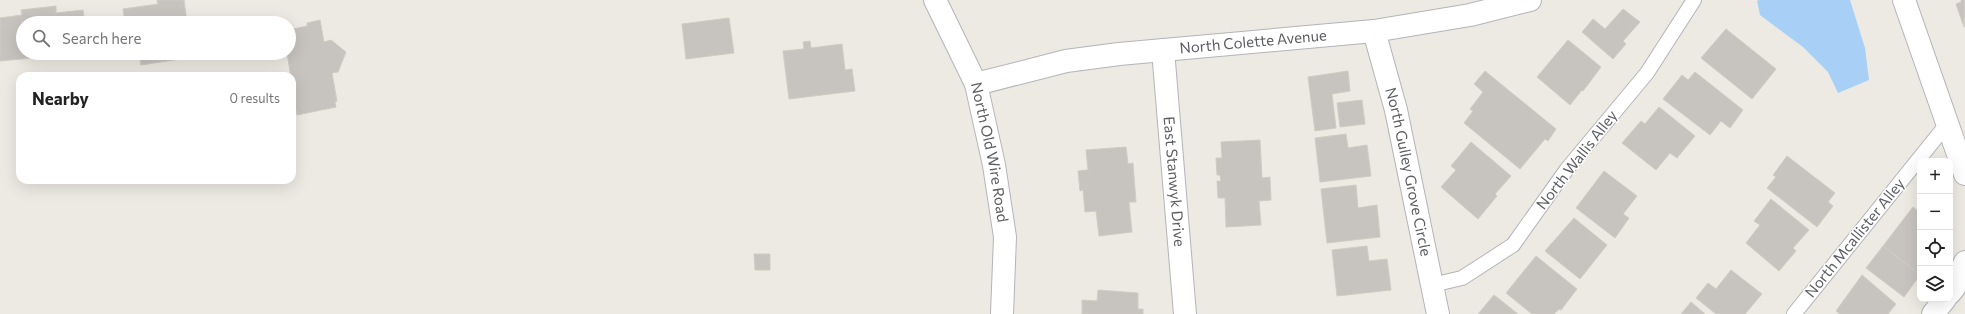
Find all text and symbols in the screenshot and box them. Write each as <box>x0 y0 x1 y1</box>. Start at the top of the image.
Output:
search box <box>16 16 296 60</box>
street label: North Colette Avenue <box>1179 25 1328 57</box>
icon: search <box>30 27 52 49</box>
text: Search here <box>62 29 141 47</box>
street label: North Old Wire Road <box>968 80 1013 223</box>
street label: North Gulley Grove Circle <box>1382 85 1436 258</box>
text: Nearby <box>32 88 89 109</box>
text: 0 results <box>229 90 280 106</box>
street label: North Wallis Alley <box>1532 106 1621 213</box>
street label: East Stanwyk Drive <box>1161 116 1189 247</box>
map controls <box>1917 158 1953 302</box>
button: + <box>1917 158 1953 194</box>
street label: North Mcallister Alley <box>1801 174 1908 301</box>
button: − <box>1917 194 1953 230</box>
button: locate <box>1917 230 1953 266</box>
button: layers <box>1917 266 1953 302</box>

